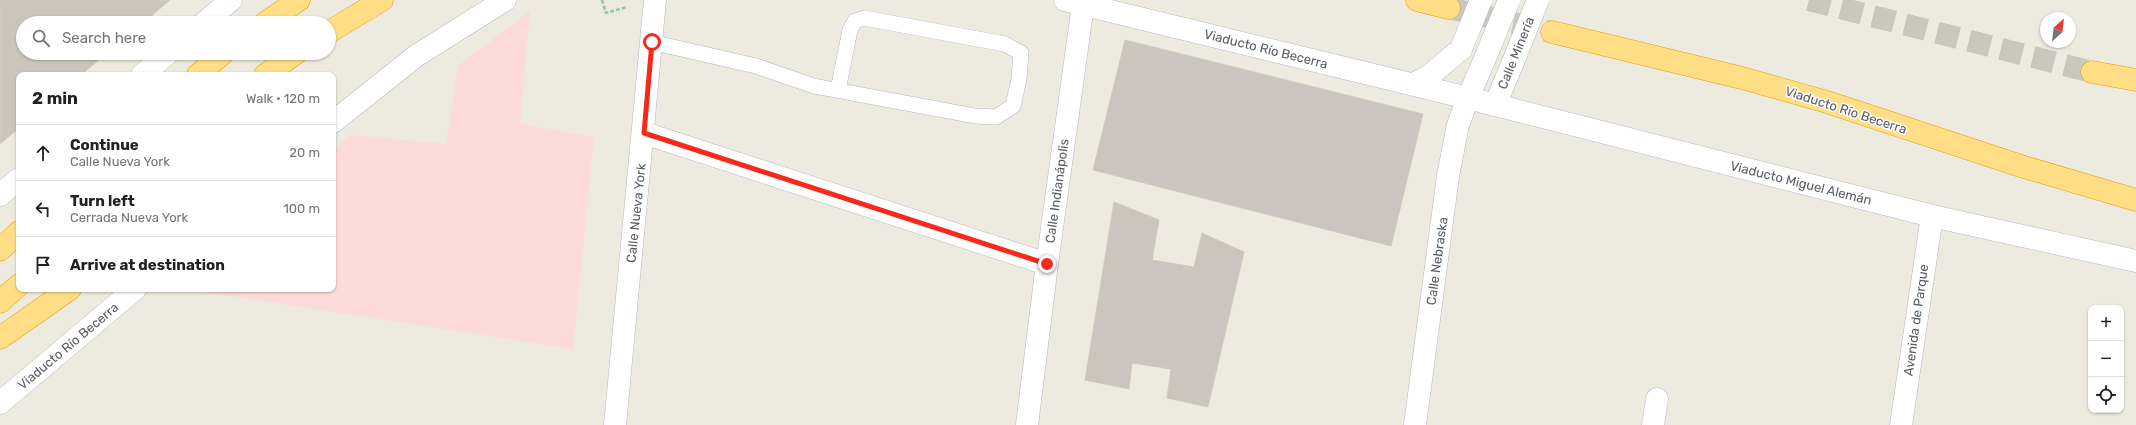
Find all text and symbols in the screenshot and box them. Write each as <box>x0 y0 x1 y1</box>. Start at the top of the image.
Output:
north arrow <box>2040 12 2076 48</box>
street label: Calle Minería <box>1495 15 1537 91</box>
search box <box>16 16 336 60</box>
street label: Viaducto Río Becerra <box>1203 26 1329 72</box>
icon: search <box>30 27 52 49</box>
text: Search here <box>62 29 146 47</box>
route start <box>643 33 661 51</box>
street label: Viaducto Río Becerra <box>1783 83 1909 137</box>
text: 2 min <box>32 88 78 108</box>
text: Walk · 120 m <box>246 91 320 106</box>
text: Continue <box>70 136 139 154</box>
street label: Calle Indianápolis <box>1042 137 1072 244</box>
icon: ahead <box>32 142 54 164</box>
text: 20 m <box>289 145 320 160</box>
text: Calle Nueva York <box>70 154 170 169</box>
street label: Viaducto Miguel Alemán <box>1728 158 1873 209</box>
street label: Calle Nueva York <box>623 162 649 263</box>
text: Turn left <box>70 192 135 210</box>
icon: left <box>32 198 54 220</box>
text: 100 m <box>283 201 320 216</box>
text: Cerrada Nueva York <box>70 210 188 225</box>
street label: Calle Nebraska <box>1423 216 1451 306</box>
icon: arrive <box>32 254 54 276</box>
route end <box>1038 255 1056 273</box>
text: Arrive at destination <box>70 256 225 274</box>
street label: Avenida de Parque <box>1901 263 1931 377</box>
street label: Viaducto Río Becerra <box>15 299 121 393</box>
map controls <box>2088 305 2124 413</box>
button: + <box>2088 305 2124 341</box>
button: − <box>2088 341 2124 377</box>
button: locate <box>2088 377 2124 413</box>

